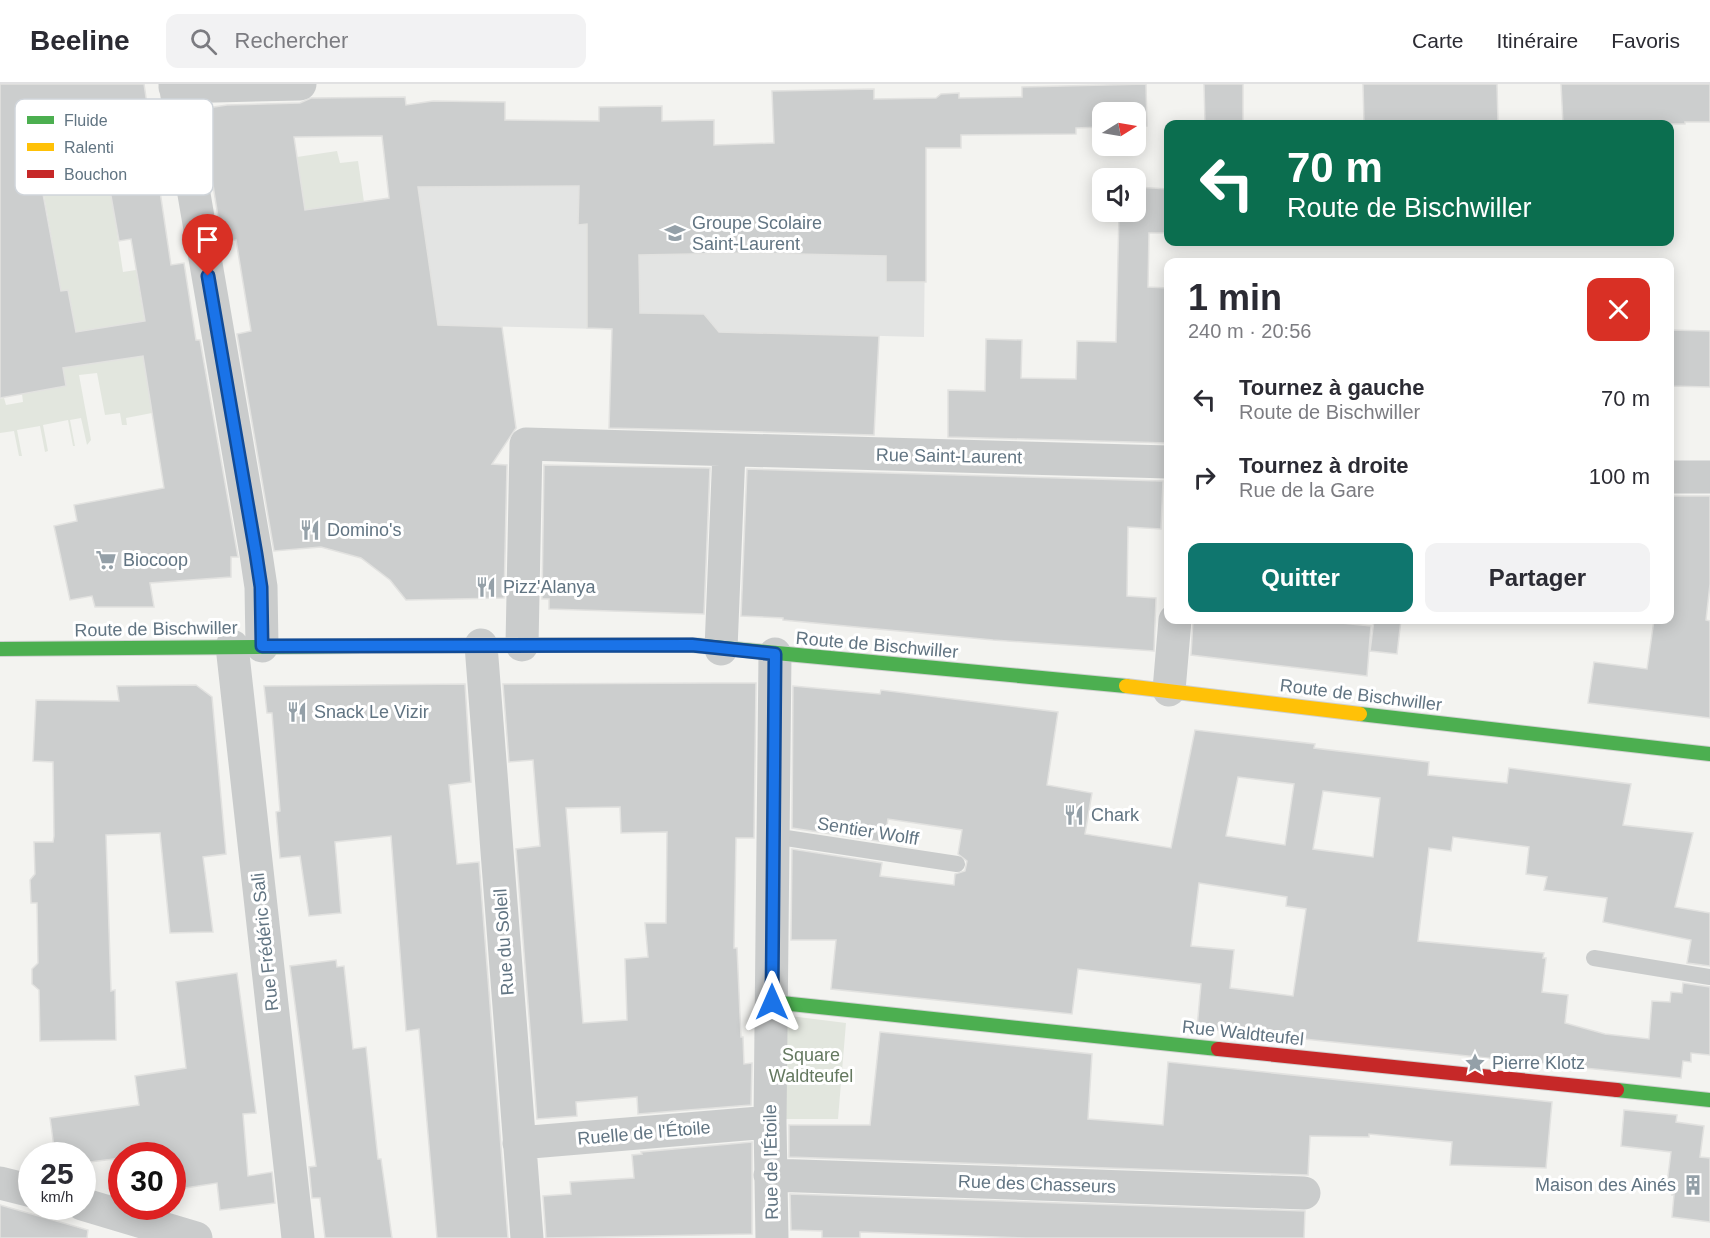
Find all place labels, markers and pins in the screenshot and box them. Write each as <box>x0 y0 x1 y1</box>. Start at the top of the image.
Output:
place label: Groupe Scolaire Saint-Laurent <box>692 213 822 254</box>
pin <box>182 214 233 276</box>
school or university icon: Groupe Scolaire Saint-Laurent <box>663 221 687 245</box>
restaurant icon: Domino's <box>298 518 322 542</box>
place label: Domino's <box>327 520 401 540</box>
supermarket icon: Biocoop <box>94 548 118 572</box>
place label: Biocoop <box>123 550 188 570</box>
restaurant icon: Pizz'Alanya <box>474 575 498 599</box>
place label: Pizz'Alanya <box>503 577 596 597</box>
restaurant icon: Snack Le Vizir <box>285 700 309 724</box>
place label: Snack Le Vizir <box>314 702 429 722</box>
restaurant icon: Chark <box>1062 803 1086 827</box>
place label: Chark <box>1091 805 1140 825</box>
place icon: Pierre Klotz <box>1463 1051 1487 1075</box>
place label: Pierre Klotz <box>1492 1053 1585 1073</box>
building icon: Maison des Ainés <box>1681 1173 1705 1197</box>
place label: Maison des Ainés <box>1535 1175 1676 1195</box>

